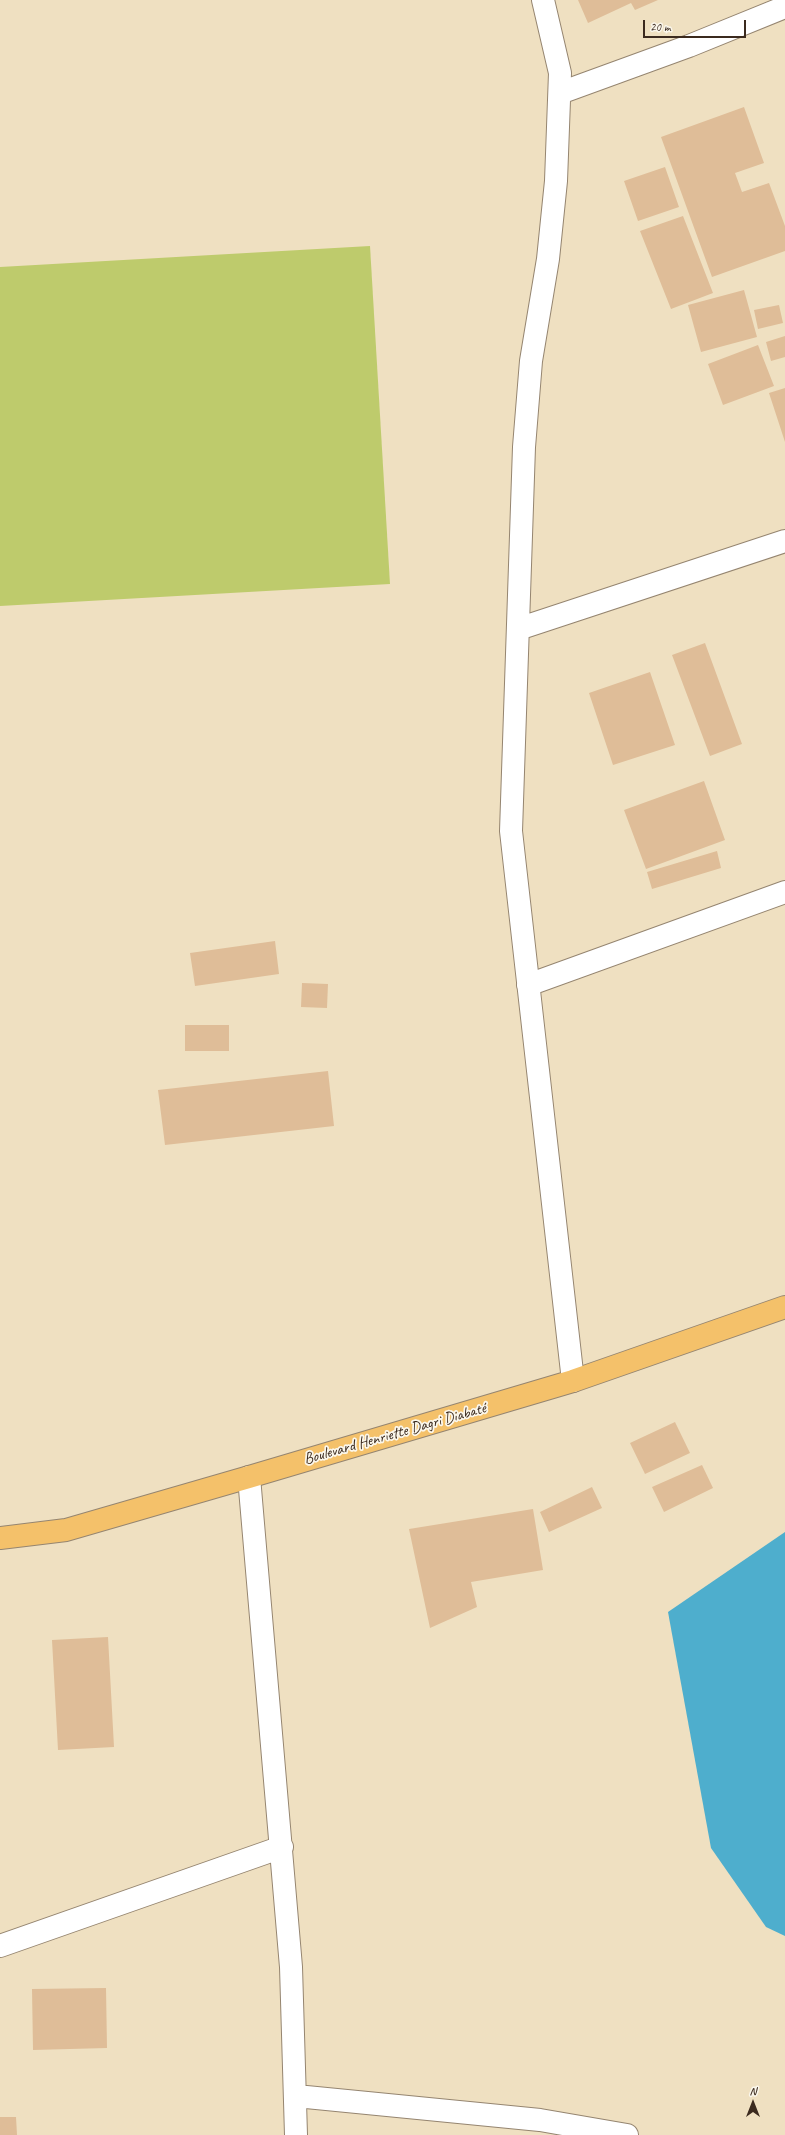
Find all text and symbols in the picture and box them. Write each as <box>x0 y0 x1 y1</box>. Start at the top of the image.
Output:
scale bar <box>645 12 748 38</box>
text: 20 m <box>650 19 670 35</box>
street label: Boulevard Henriette Dagri Diabaté <box>302 1399 488 1469</box>
north arrow <box>733 2083 773 2123</box>
text: N <box>750 2084 756 2098</box>

